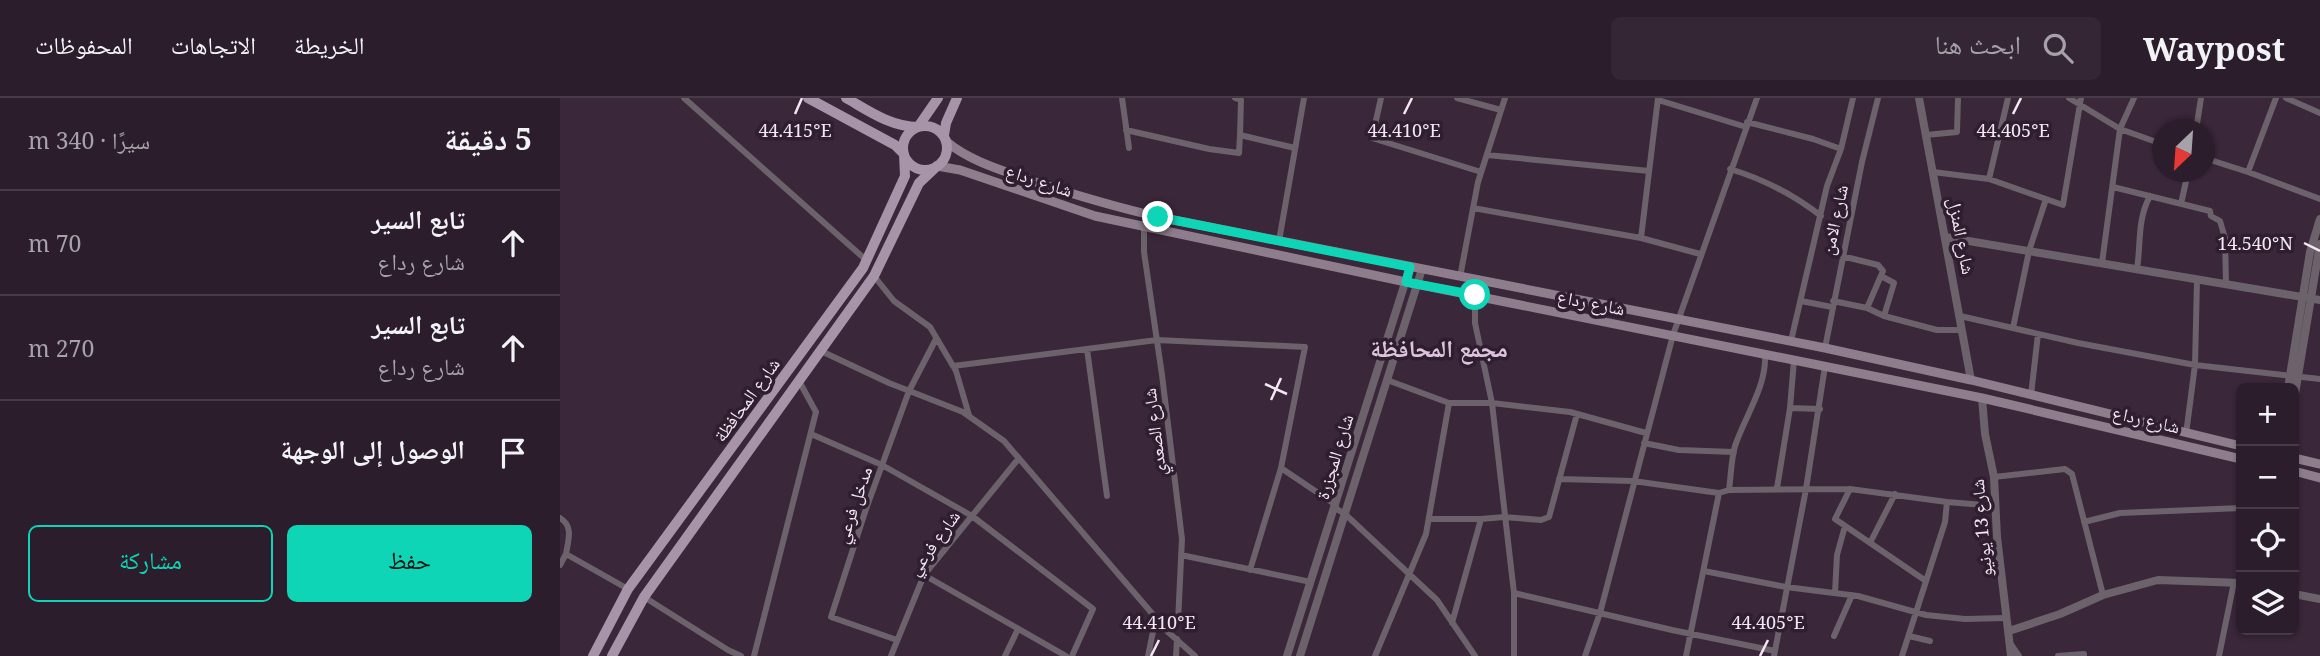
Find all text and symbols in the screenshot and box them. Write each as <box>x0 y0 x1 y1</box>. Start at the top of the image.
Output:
search box <box>1611 17 2101 80</box>
text: ابحث هنا <box>1935 26 2021 62</box>
text: Waypost <box>2143 26 2285 71</box>
text: المحفوظات <box>35 28 133 61</box>
text: الاتجاهات <box>171 28 256 61</box>
text: الخريطة <box>294 28 365 61</box>
icon: search <box>2039 29 2077 67</box>
text: 5 دقيقة <box>444 118 532 159</box>
text: 44.415°E <box>758 118 832 142</box>
text: 44.410°E <box>1367 118 1441 142</box>
text: 44.405°E <box>1976 118 2050 142</box>
north arrow <box>2152 119 2215 182</box>
text: سيرًا · 340 m <box>28 124 150 156</box>
street label: شارع رداع <box>1003 158 1076 202</box>
street label: شارع الامن <box>1815 182 1853 257</box>
street label: شارع المنزل <box>1943 195 1981 276</box>
text: تابع السير <box>372 201 465 237</box>
route end <box>1142 201 1173 232</box>
icon: ahead <box>494 224 532 262</box>
text: 70 m <box>28 227 81 259</box>
text: 14.540°N <box>2217 231 2293 255</box>
text: شارع رداع <box>378 245 465 277</box>
route start <box>1459 279 1490 310</box>
street label: شارع رداع <box>1555 284 1627 320</box>
text: تابع السير <box>372 306 465 342</box>
icon: ahead <box>494 329 532 367</box>
district label: مجمع المحافظة <box>1370 331 1508 365</box>
text: 270 m <box>28 332 94 364</box>
text: شارع رداع <box>378 350 465 382</box>
street label: شارع المحافظة <box>708 353 785 446</box>
map controls <box>2236 383 2299 635</box>
button: + <box>2236 383 2299 446</box>
street label: شارع الصعدي <box>1137 386 1175 477</box>
street label: شارع رداع <box>2110 400 2182 438</box>
street label: شارع المجزرة <box>1310 411 1358 502</box>
text: الوصول إلى الوجهة <box>281 431 465 467</box>
icon: arrive <box>494 434 532 472</box>
button: − <box>2236 446 2299 509</box>
street label: مدخل فرعي <box>829 463 881 547</box>
street label: شارع 13 يونيو <box>1965 478 1997 578</box>
street label: شارع فرعي <box>901 505 968 582</box>
button: locate <box>2236 509 2299 572</box>
button: مشاركة <box>28 525 273 602</box>
button: حفظ <box>287 525 532 602</box>
button: layers <box>2236 572 2299 635</box>
text: 44.410°E <box>1122 610 1196 634</box>
text: 44.405°E <box>1731 610 1805 634</box>

